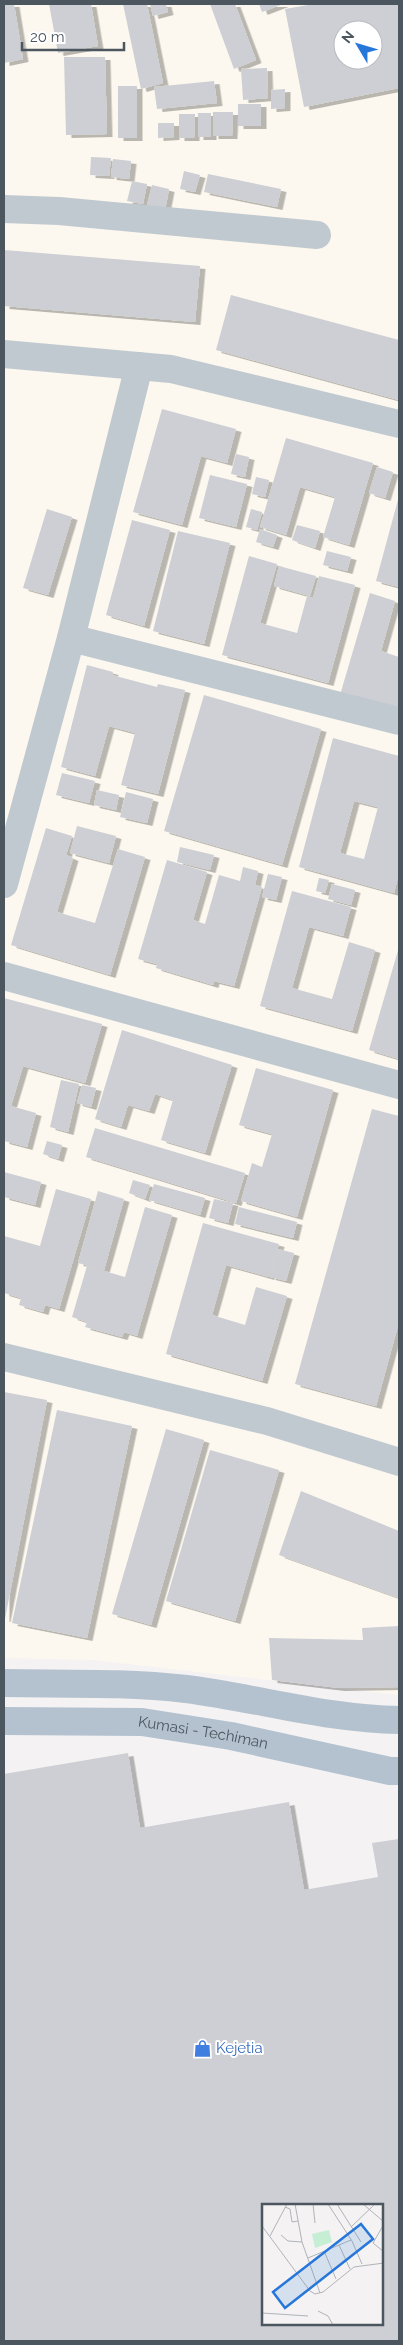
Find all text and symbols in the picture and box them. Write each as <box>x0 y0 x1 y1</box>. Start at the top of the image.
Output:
scale bar <box>22 20 125 52</box>
north arrow <box>333 20 383 70</box>
text: 20 m <box>30 28 65 46</box>
text: N <box>338 28 357 46</box>
street label: Kumasi - Techiman <box>137 1713 270 1753</box>
shop icon: Kejetia <box>192 2038 212 2058</box>
place label: Kejetia <box>216 2039 263 2057</box>
inset map <box>262 2204 383 2325</box>

